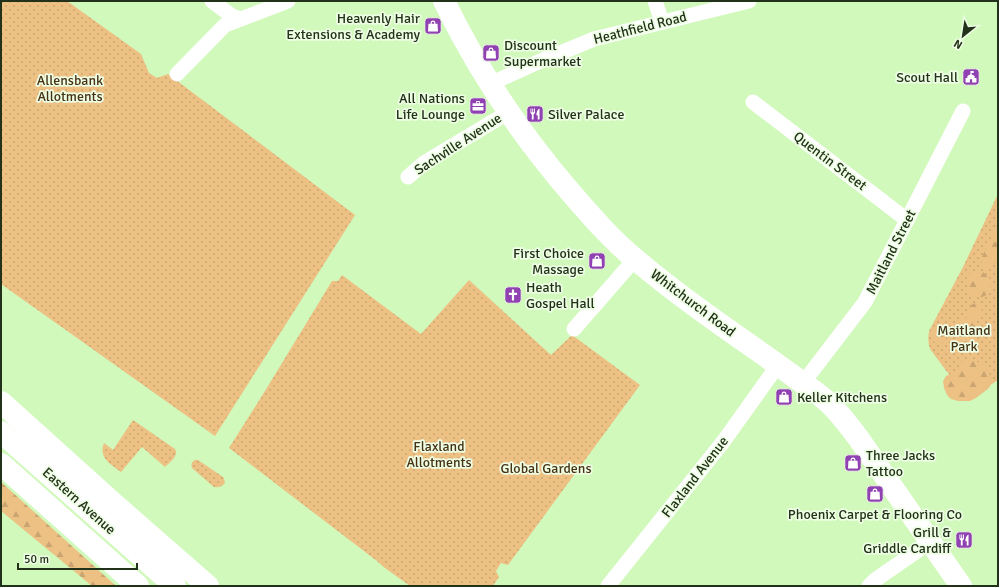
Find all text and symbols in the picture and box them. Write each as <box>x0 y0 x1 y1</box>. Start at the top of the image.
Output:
street label: Heathfield Road <box>592 8 688 48</box>
place label: Heavenly Hair Extensions & Academy <box>286 10 421 43</box>
shop icon: Heavenly Hair Extensions & Academy <box>423 16 443 36</box>
north arrow <box>943 16 983 56</box>
place label: Discount Supermarket <box>504 37 581 70</box>
text: N <box>952 37 965 52</box>
shop icon: Discount Supermarket <box>481 43 501 63</box>
public building icon: Scout Hall <box>961 67 981 87</box>
place label: Scout Hall <box>896 69 958 86</box>
park label: Allensbank Allotments <box>37 72 103 105</box>
place label: All Nations Life Lounge <box>396 90 465 123</box>
office icon: All Nations Life Lounge <box>468 96 488 116</box>
restaurant icon: Silver Palace <box>525 104 545 124</box>
place label: Silver Palace <box>548 106 624 123</box>
street label: Sachville Avenue <box>411 109 505 179</box>
street label: Quentin Street <box>790 128 870 194</box>
street label: Maitland Street <box>862 207 920 297</box>
place label: First Choice Massage <box>513 245 584 278</box>
shop icon: First Choice Massage <box>587 251 607 271</box>
street label: Whitchurch Road <box>647 266 739 340</box>
place label: Heath Gospel Hall <box>526 279 595 312</box>
church icon: Heath Gospel Hall <box>503 285 523 305</box>
park label: Maitland Park <box>937 322 991 355</box>
shop icon: Keller Kitchens <box>774 387 794 407</box>
place label: Keller Kitchens <box>797 389 887 406</box>
street label: Flaxland Avenue <box>658 433 732 521</box>
park label: Flaxland Allotments <box>406 438 472 471</box>
place label: Three Jacks Tattoo <box>866 447 935 480</box>
shop icon: Three Jacks Tattoo <box>843 453 863 473</box>
park label: Global Gardens <box>500 460 592 477</box>
street label: Eastern Avenue <box>39 464 119 538</box>
shop icon: Phoenix Carpet & Flooring Co <box>865 484 885 504</box>
place label: Phoenix Carpet & Flooring Co <box>788 506 962 523</box>
place label: Grill & Griddle Cardiff <box>863 524 952 557</box>
restaurant icon: Grill & Griddle Cardiff <box>954 530 974 550</box>
scale bar <box>18 545 137 571</box>
text: 50 m <box>24 552 49 567</box>

